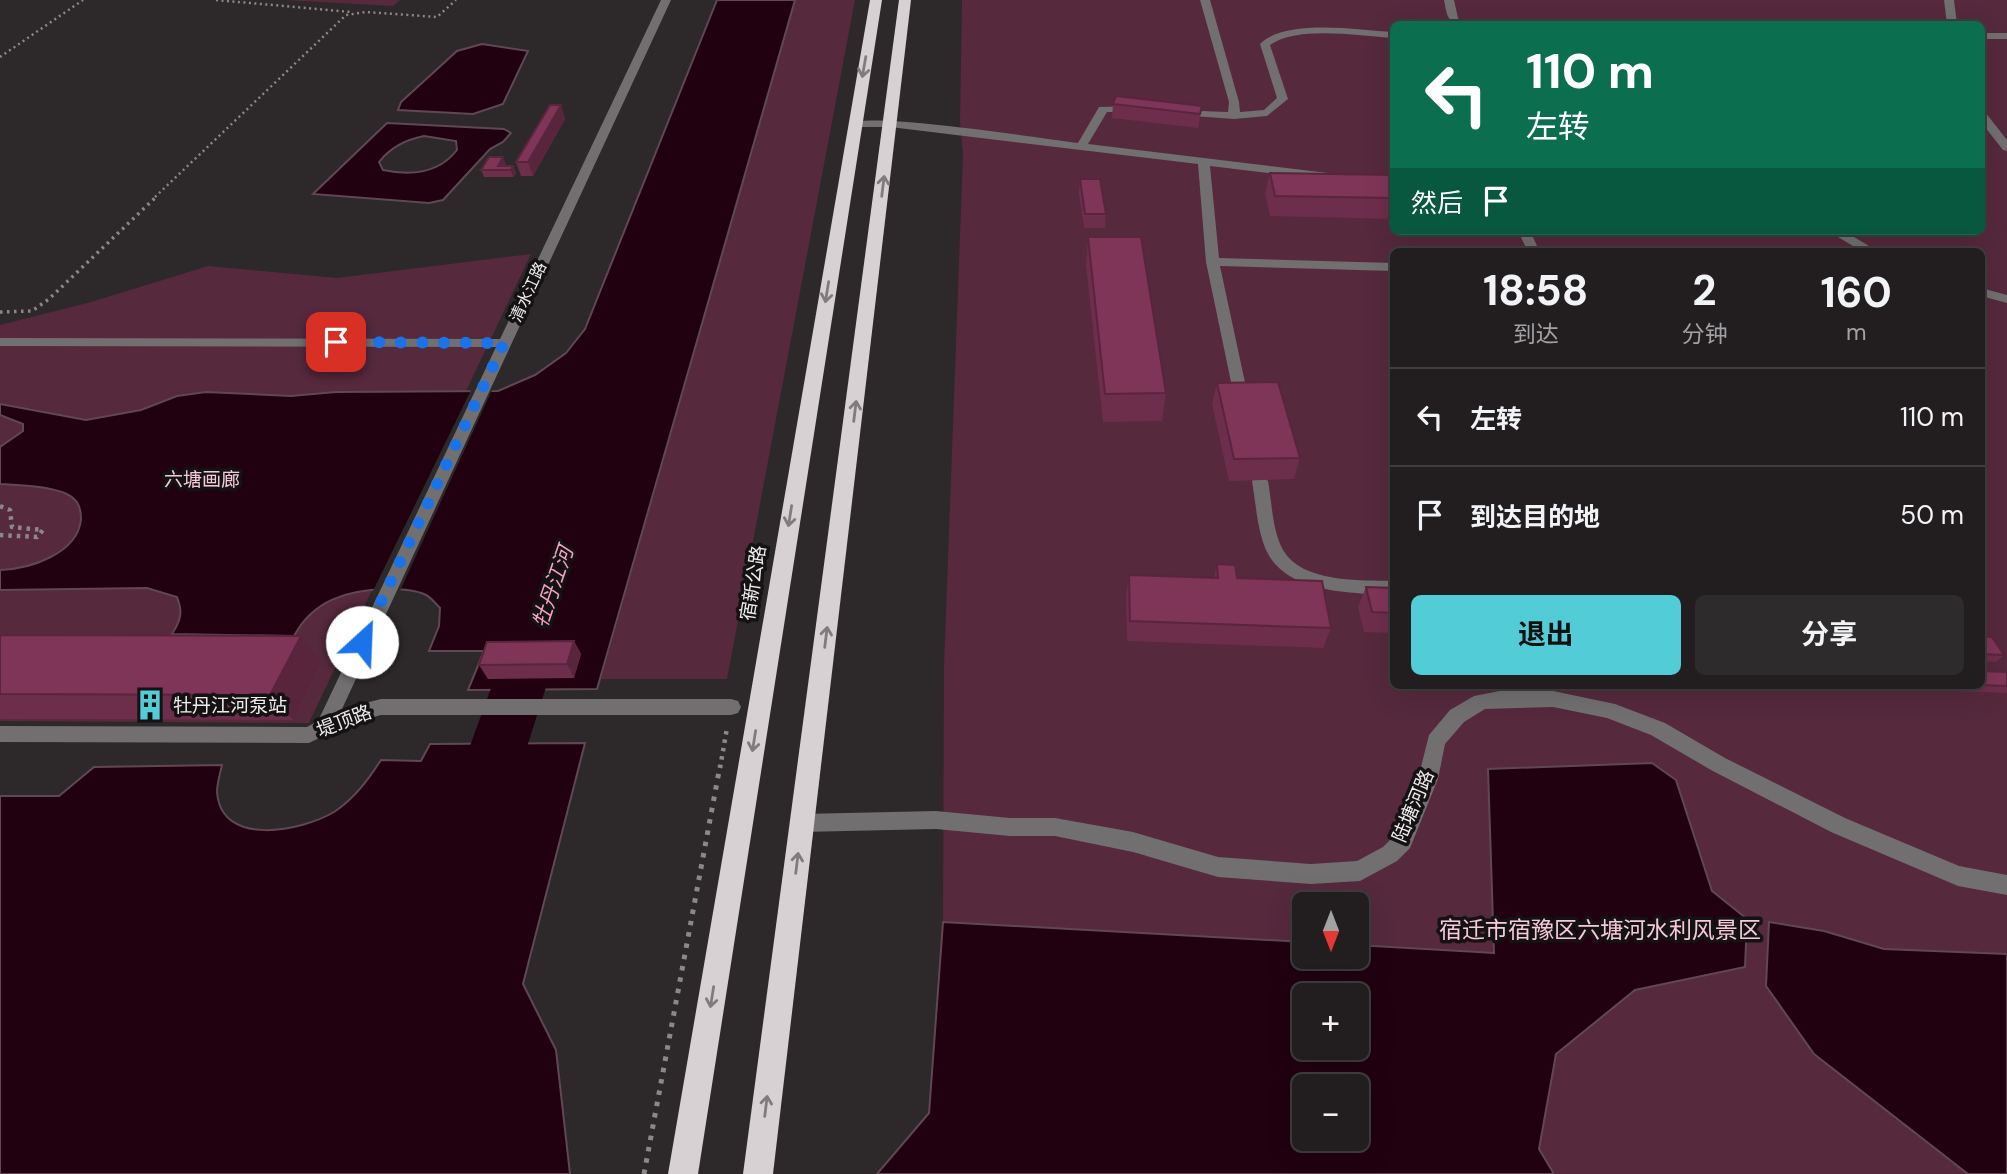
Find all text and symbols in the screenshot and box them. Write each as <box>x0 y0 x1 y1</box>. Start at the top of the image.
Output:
text: 110 m <box>1526 39 1654 103</box>
icon: left <box>1411 49 1502 140</box>
one-way arrow <box>857 55 870 78</box>
text: 左转 <box>1526 106 1590 148</box>
one-way arrow <box>876 175 889 197</box>
icon: arrive <box>1477 182 1515 220</box>
text: 然后 <box>1411 186 1463 220</box>
street label: 清水江路 <box>505 259 551 325</box>
text: 18:58 <box>1483 263 1588 318</box>
text: 2 <box>1692 263 1717 318</box>
text: 160 <box>1820 265 1892 320</box>
one-way arrow <box>820 280 833 303</box>
pin <box>306 312 366 372</box>
text: m <box>1846 317 1866 347</box>
text: 到达 <box>1513 319 1559 349</box>
text: 分钟 <box>1681 319 1727 349</box>
icon: arrive <box>317 323 355 361</box>
icon: left <box>1411 398 1449 436</box>
one-way arrow <box>848 400 861 423</box>
text: 110 m <box>1900 400 1964 434</box>
text: 左转 <box>1470 402 1522 436</box>
park label: 六塘画廊 <box>164 467 240 492</box>
icon: arrive <box>1411 496 1449 534</box>
text: 50 m <box>1900 498 1964 532</box>
text: 到达目的地 <box>1470 500 1600 534</box>
one-way arrow <box>783 504 796 527</box>
water label: 牡丹江河 <box>526 539 581 631</box>
street label: 宿新公路 <box>735 544 771 622</box>
button: 退出 <box>1411 595 1681 675</box>
button: 分享 <box>1695 595 1964 675</box>
position arrow <box>325 605 399 679</box>
one-way arrow <box>819 626 832 649</box>
building icon: 牡丹江河泵站 <box>133 688 167 722</box>
place label: 牡丹江河泵站 <box>173 693 287 718</box>
street label: 堤顶路 <box>313 699 375 743</box>
one-way arrow <box>747 729 760 752</box>
street label: 陆塘河路 <box>1387 766 1439 846</box>
one-way arrow <box>791 852 804 874</box>
north arrow <box>1292 892 1368 970</box>
map controls <box>1292 892 1369 1151</box>
park label: 宿迁市宿豫区六塘河水利风景区 <box>1439 915 1761 945</box>
button: + <box>1292 983 1369 1060</box>
one-way arrow <box>705 985 718 1008</box>
button: − <box>1292 1074 1369 1151</box>
one-way arrow <box>760 1095 773 1118</box>

